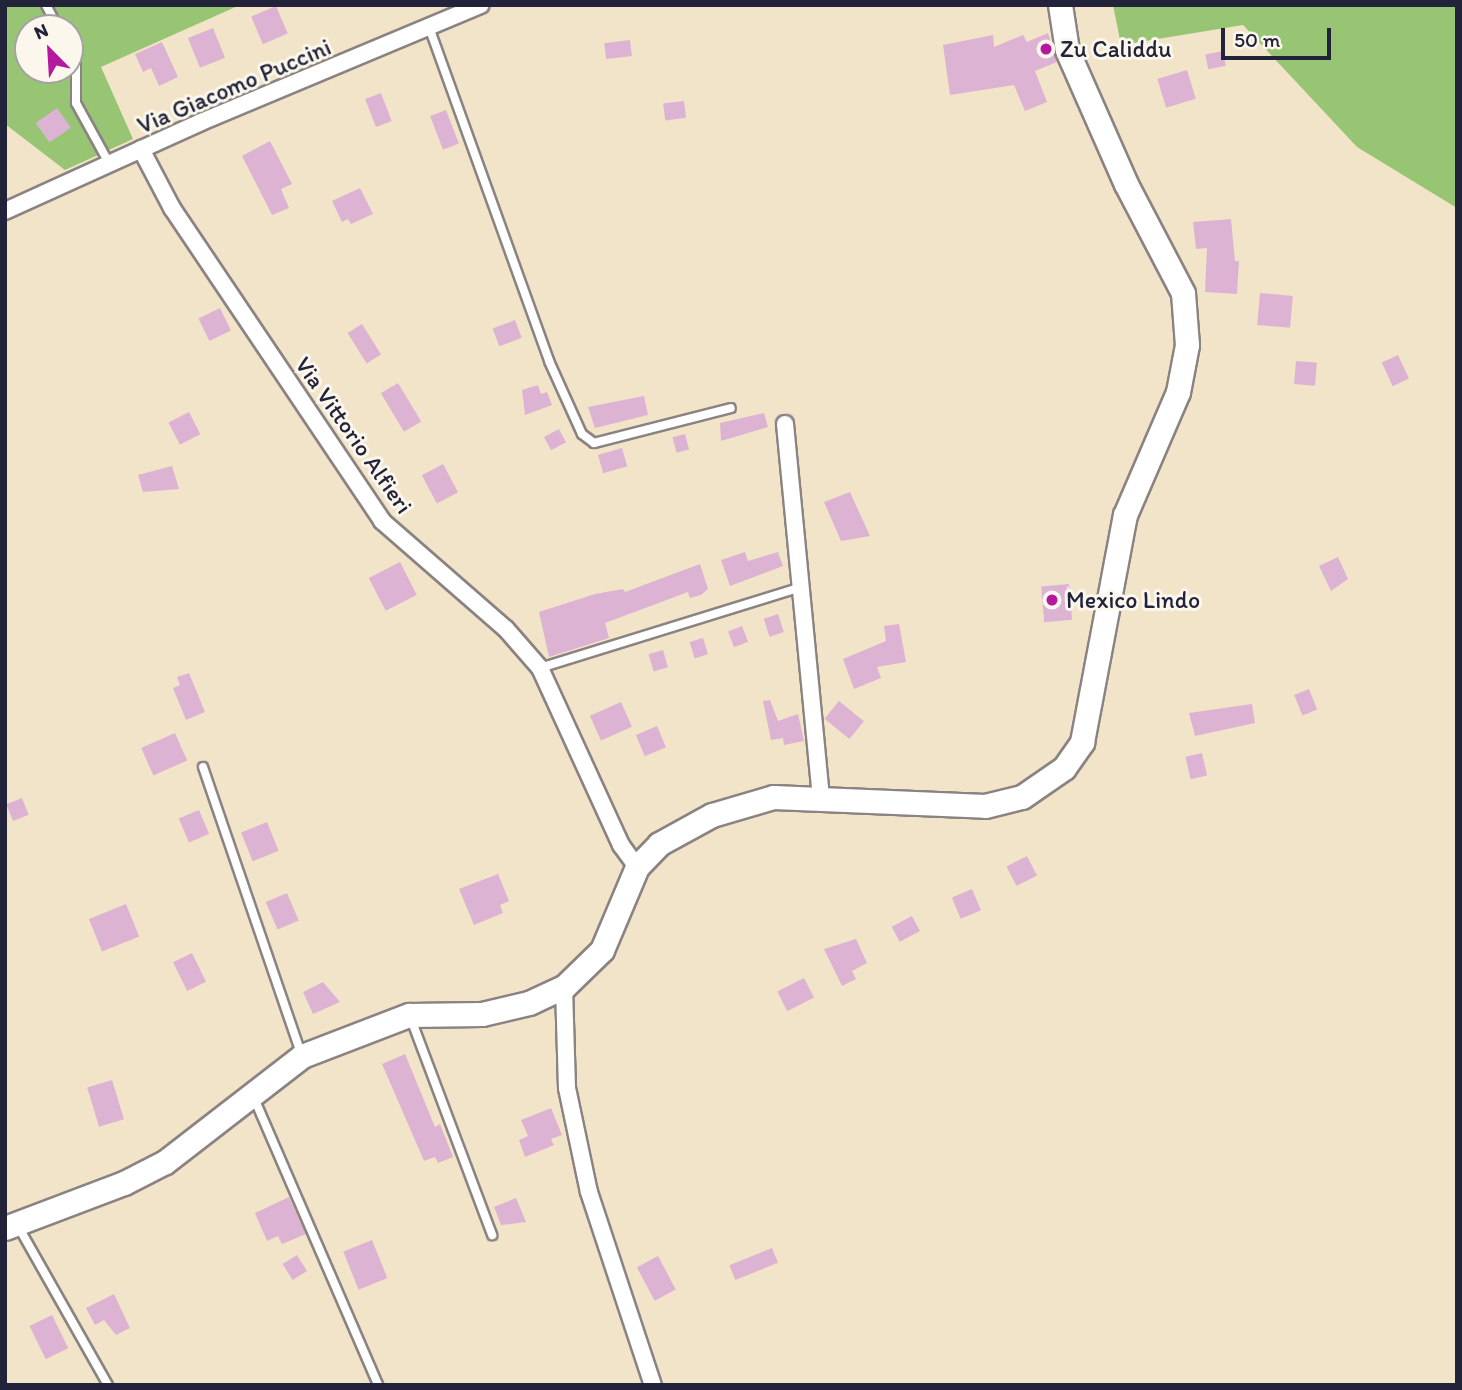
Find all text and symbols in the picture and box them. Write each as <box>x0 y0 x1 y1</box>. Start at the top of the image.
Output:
north arrow <box>14 14 84 84</box>
scale bar <box>1224 14 1334 58</box>
text: N <box>31 18 52 44</box>
text: 50 m <box>1234 27 1280 52</box>
street label: Via Giacomo Puccini <box>133 32 335 140</box>
place label: Zu Caliddu <box>1060 35 1172 63</box>
marker: Zu Caliddu <box>1038 41 1054 57</box>
street label: Via Vittorio Alfieri <box>289 351 419 519</box>
place label: Mexico Lindo <box>1066 586 1200 614</box>
marker: Mexico Lindo <box>1044 592 1060 608</box>

